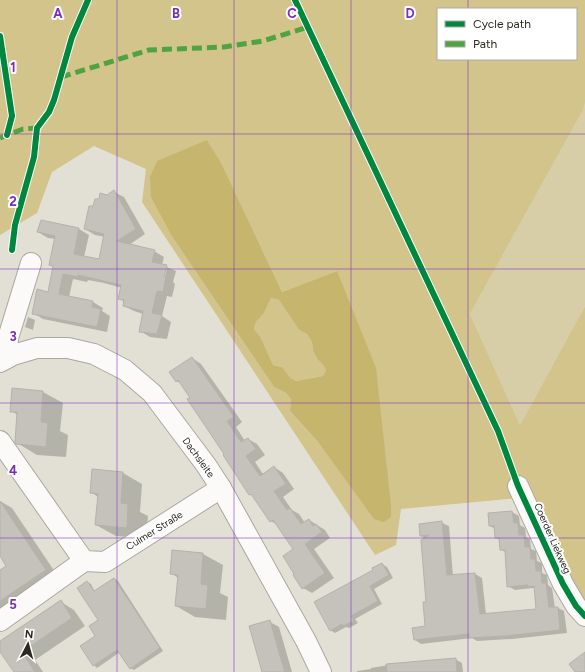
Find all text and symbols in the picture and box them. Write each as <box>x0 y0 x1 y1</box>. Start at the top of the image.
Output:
text: A <box>53 6 63 21</box>
text: B <box>172 6 180 21</box>
text: C <box>287 6 297 21</box>
text: D <box>405 6 415 21</box>
legend <box>437 8 577 60</box>
text: Cycle path <box>473 17 531 31</box>
text: Path <box>473 37 497 51</box>
text: 1 <box>10 60 16 75</box>
text: 2 <box>9 194 17 209</box>
text: 3 <box>9 329 17 344</box>
street label: Dachsleite <box>180 435 218 480</box>
text: 4 <box>9 463 17 478</box>
street label: Coerder Liekweg <box>531 501 574 576</box>
street label: Culmer Straße <box>124 508 185 553</box>
text: 5 <box>9 597 17 612</box>
north arrow <box>8 624 48 664</box>
text: N <box>24 628 34 641</box>

